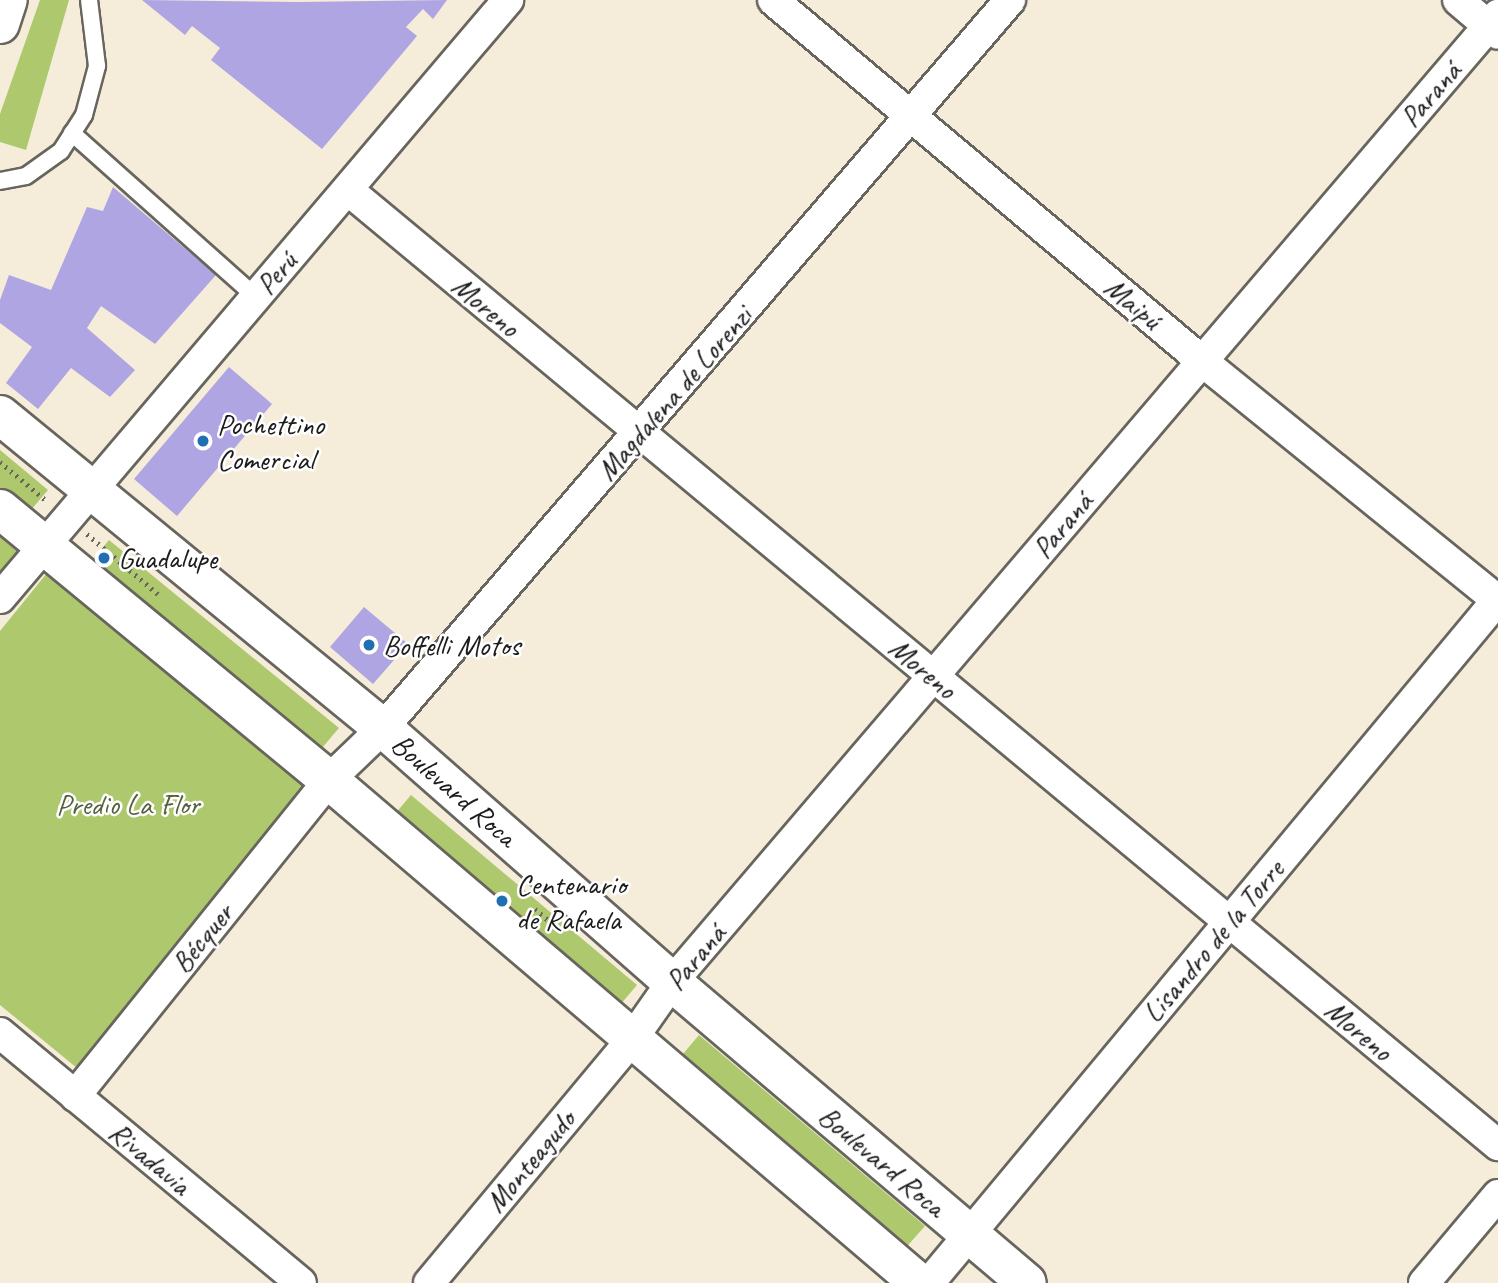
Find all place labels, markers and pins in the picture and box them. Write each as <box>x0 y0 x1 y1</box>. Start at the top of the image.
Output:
place label: Pochettino Comercial <box>217 406 324 476</box>
marker: Pochettino Comercial <box>195 433 211 449</box>
place label: Guadalupe <box>118 540 217 576</box>
marker: Guadalupe <box>96 550 112 566</box>
place label: Boffelli Motos <box>383 627 520 663</box>
marker: Boffelli Motos <box>361 637 377 653</box>
place label: Centenario de Rafaela <box>516 866 626 936</box>
marker: Centenario de Rafaela <box>494 893 510 909</box>

